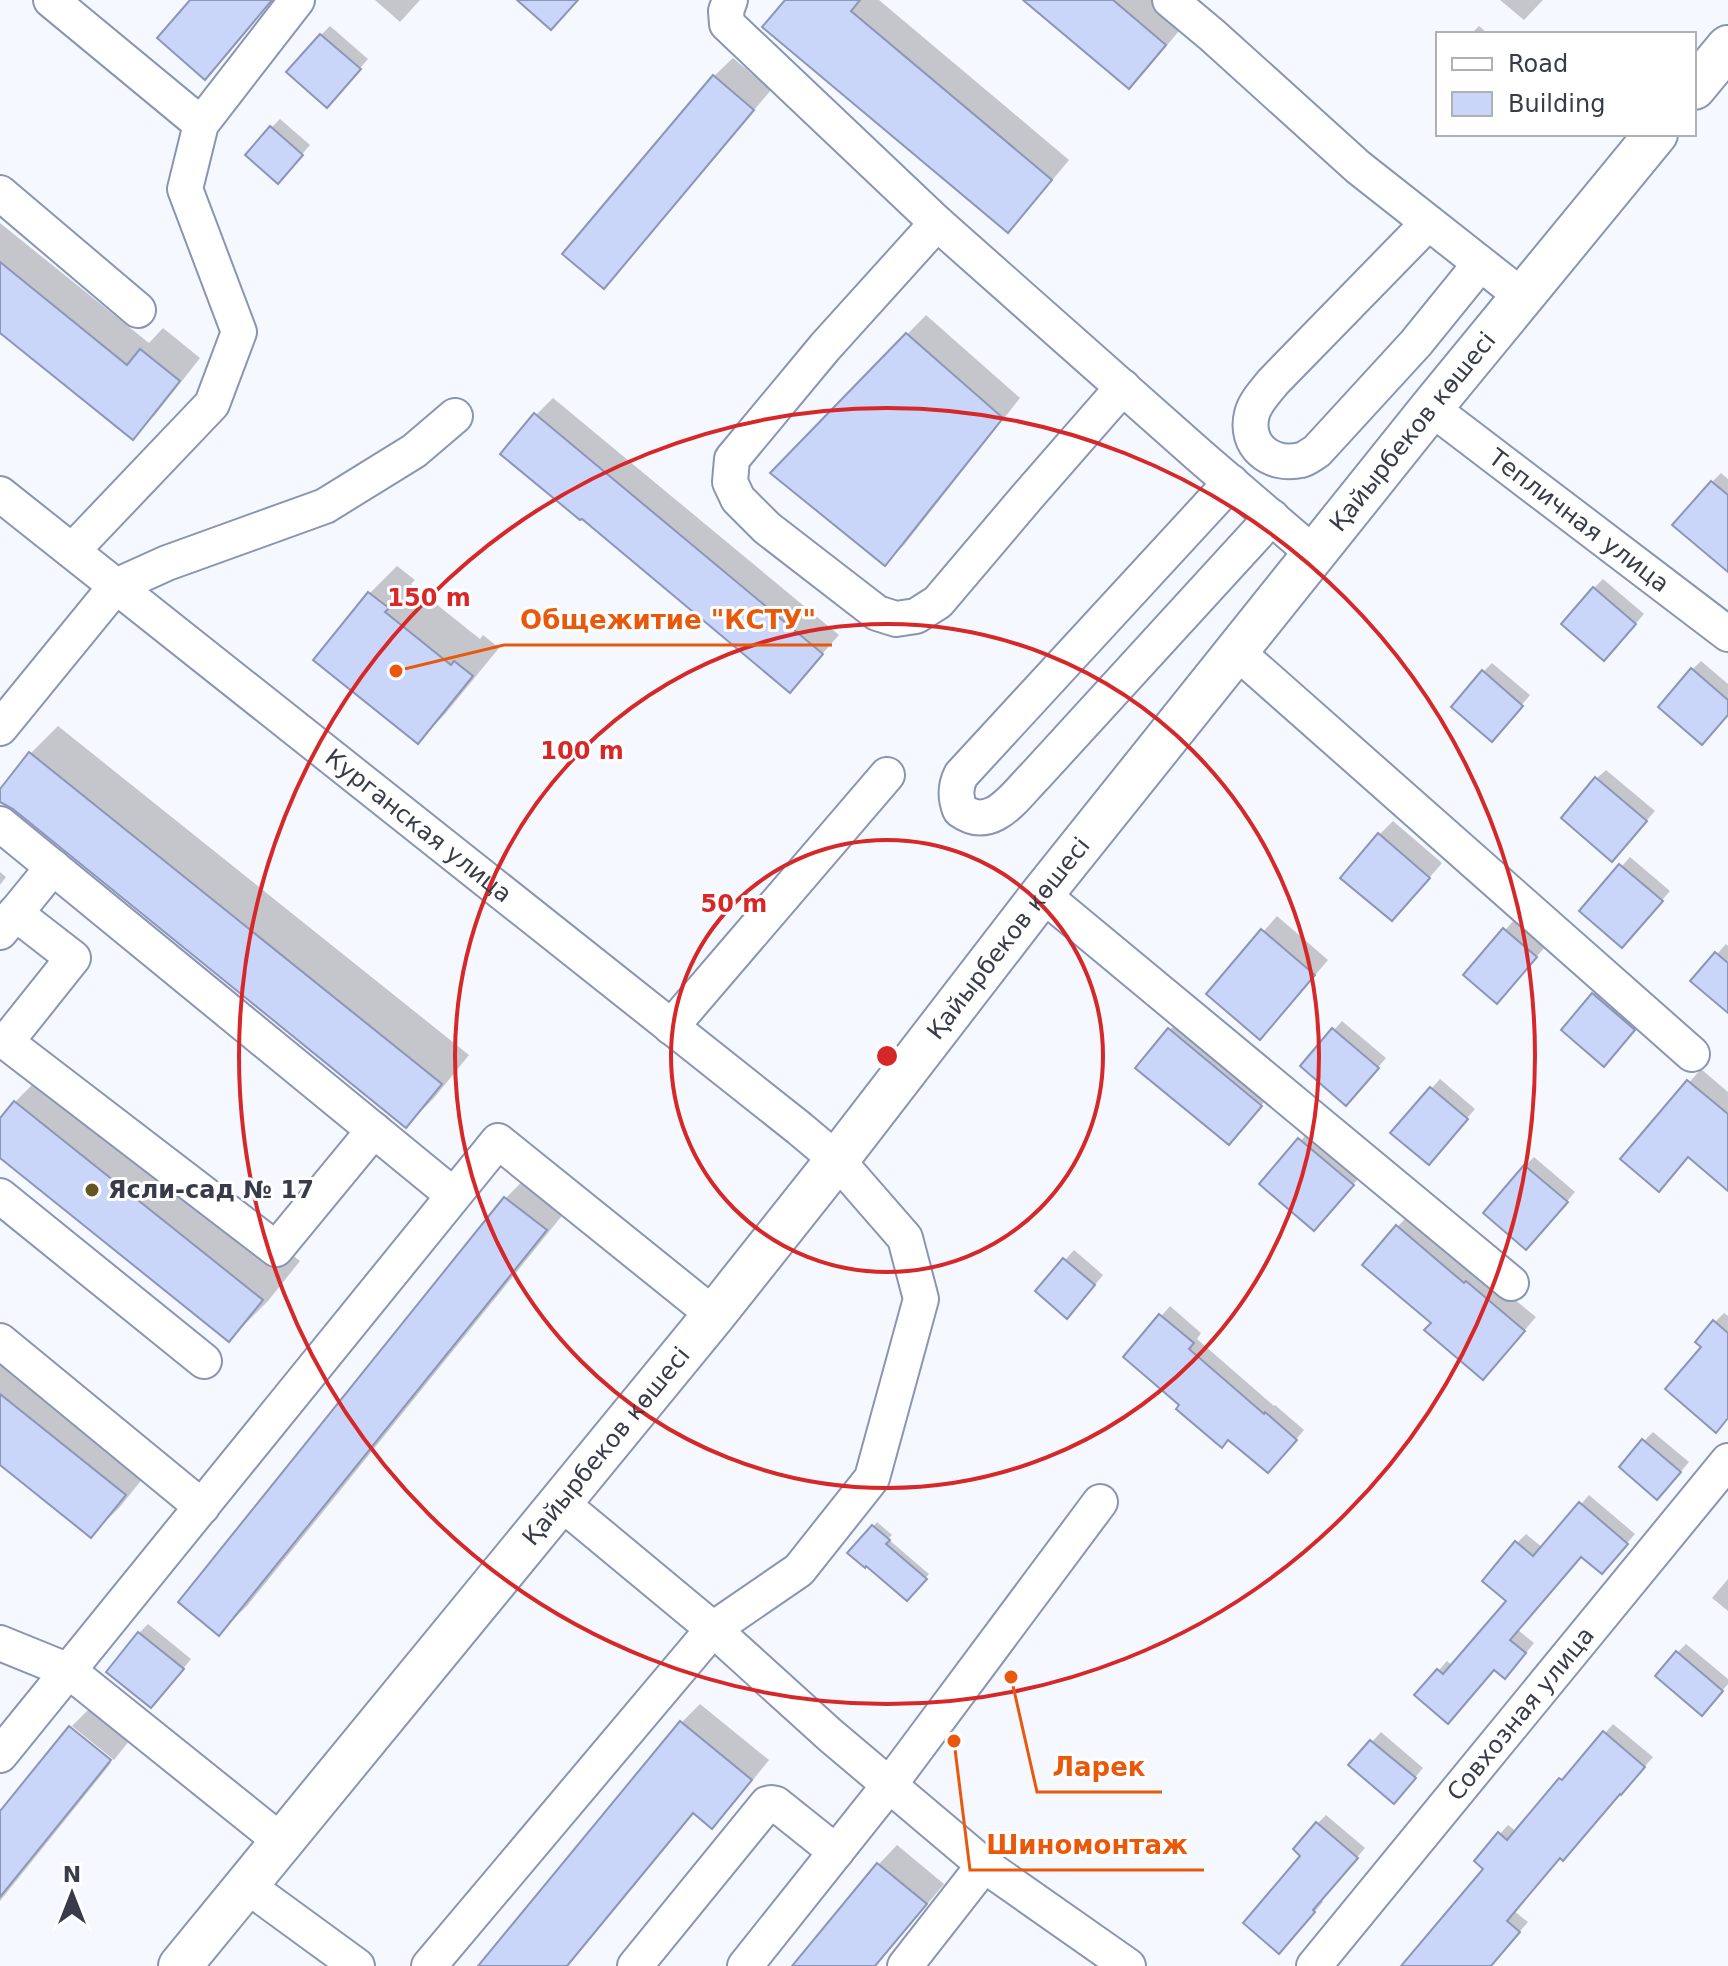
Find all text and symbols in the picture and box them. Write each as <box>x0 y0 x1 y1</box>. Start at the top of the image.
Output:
legend <box>1436 32 1696 136</box>
text: Road <box>1508 50 1568 78</box>
text: Building <box>1508 90 1605 118</box>
street label: Қайырбеков көшесі <box>1324 327 1501 537</box>
street label: Тепличная улица <box>1483 443 1675 598</box>
text: 150 m <box>387 584 471 612</box>
callout: Общежитие "КСТУ" <box>504 595 832 645</box>
text: Общежитие "КСТУ" <box>520 605 816 635</box>
text: 100 m <box>540 737 624 765</box>
street label: Курганская улица <box>319 743 517 908</box>
street label: Қайырбеков көшесі <box>921 832 1096 1045</box>
text: 50 m <box>701 890 767 918</box>
centre of rings <box>873 1042 901 1070</box>
place label: Ясли-сад № 17 <box>108 1176 314 1204</box>
marker: Ясли-сад № 17 <box>83 1181 101 1199</box>
street label: Қайырбеков көшесі <box>517 1342 696 1551</box>
street label: Совхозная улица <box>1441 1621 1600 1806</box>
callout: Ларек <box>1037 1742 1162 1792</box>
text: Ларек <box>1052 1752 1146 1782</box>
callout: Шиномонтаж <box>970 1820 1204 1870</box>
text: Шиномонтаж <box>986 1830 1188 1860</box>
north arrow <box>32 1854 112 1934</box>
text: N <box>63 1862 81 1887</box>

